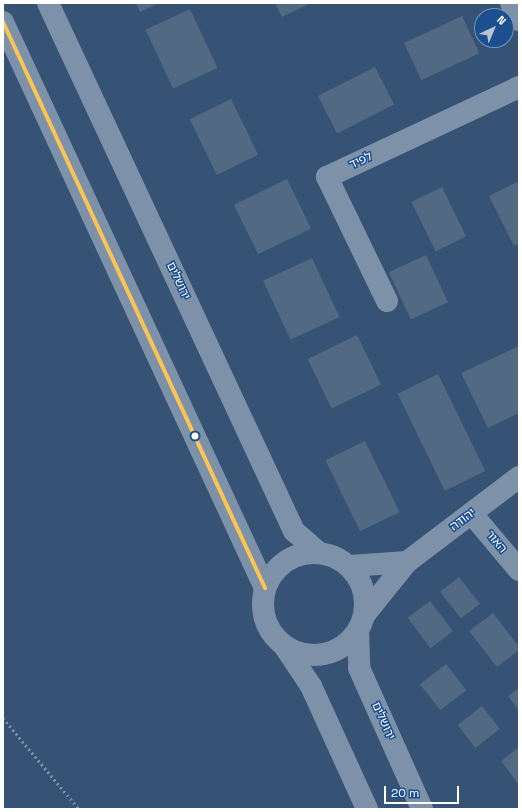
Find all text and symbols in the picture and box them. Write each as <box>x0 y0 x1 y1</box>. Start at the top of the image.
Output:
north arrow <box>474 8 514 48</box>
text: N <box>494 12 509 28</box>
street label: לפיד <box>347 150 375 172</box>
street label: ירושלים <box>163 260 193 302</box>
unlabelled marker <box>190 431 200 441</box>
street label: יהודה <box>447 506 479 534</box>
street label: האור <box>482 528 510 556</box>
street label: ירושלים <box>368 700 398 742</box>
scale bar <box>386 778 461 804</box>
text: 20 m <box>391 785 419 801</box>

